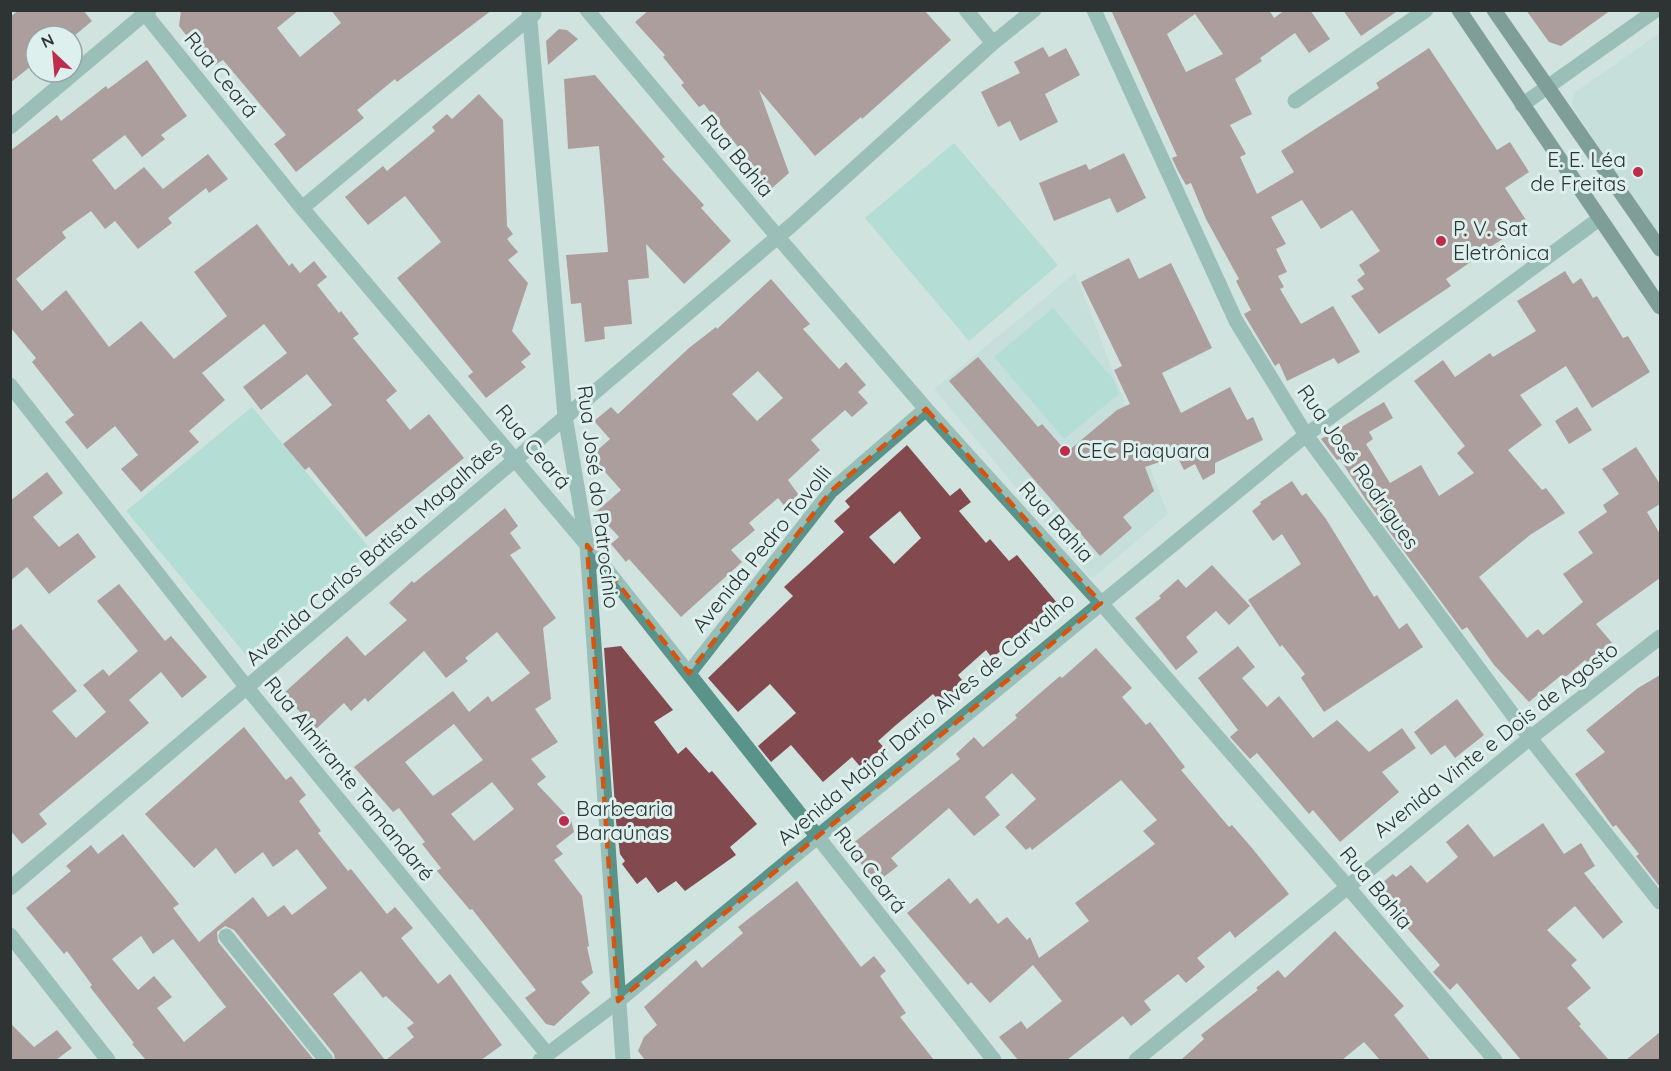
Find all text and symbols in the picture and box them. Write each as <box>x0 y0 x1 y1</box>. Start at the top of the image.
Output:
north arrow <box>24 24 84 84</box>
street label: Rua Ceará <box>179 26 264 123</box>
text: N <box>38 29 57 52</box>
street label: Rua Bahia <box>696 109 780 202</box>
place label: E. E. Léa de Freitas <box>1530 146 1626 196</box>
marker: E. E. Léa de Freitas <box>1631 165 1645 179</box>
place label: P. V. Sat Eletrônica <box>1453 215 1550 265</box>
marker: P. V. Sat Eletrônica <box>1434 234 1448 248</box>
street label: Rua José Rodrigues <box>1292 379 1425 554</box>
street label: Rua José do Patrocínio <box>572 384 626 610</box>
street label: Rua Ceará <box>491 398 577 494</box>
street label: Avenida Carlos Batista Magalhães <box>240 434 507 671</box>
place label: CEC Piaquara <box>1077 437 1210 463</box>
marker: CEC Piaquara <box>1058 444 1072 458</box>
street label: Avenida Pedro Tovolli <box>686 460 837 637</box>
street label: Rua Bahia <box>1014 476 1100 567</box>
street label: Avenida Major Dario Alves de Carvalho <box>771 586 1079 850</box>
street label: Avenida Vinte e Dois de Agosto <box>1368 636 1623 843</box>
street label: Rua Almirante Tamandaré <box>259 671 440 886</box>
place label: Barbearia Baraúnas <box>576 795 673 845</box>
marker: Barbearia Baraúnas <box>557 814 571 828</box>
street label: Rua Ceará <box>829 821 913 918</box>
street label: Rua Bahia <box>1335 841 1419 934</box>

